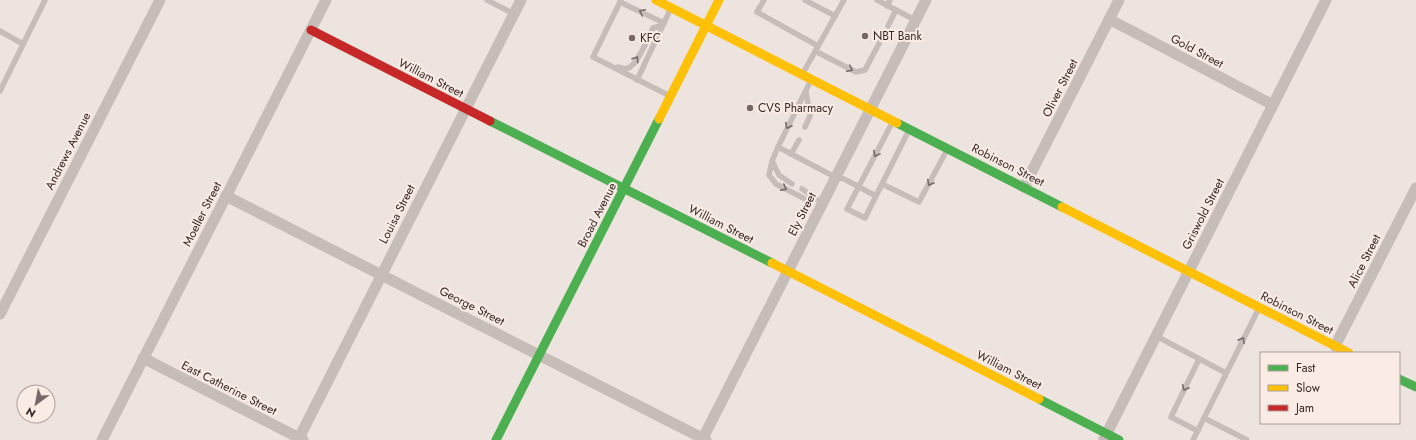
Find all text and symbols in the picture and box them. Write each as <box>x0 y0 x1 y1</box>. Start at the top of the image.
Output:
one-way arrow <box>639 9 646 17</box>
place label: NBT Bank <box>873 27 923 45</box>
place label: KFC <box>640 29 661 47</box>
street label: Gold Street <box>1167 30 1227 73</box>
marker: NBT Bank <box>860 31 870 41</box>
marker: KFC <box>627 33 637 43</box>
street label: William Street <box>395 54 467 102</box>
street label: Oliver Street <box>1038 56 1082 120</box>
one-way arrow <box>631 57 638 64</box>
one-way arrow <box>846 64 853 72</box>
place label: CVS Pharmacy <box>758 99 834 117</box>
marker: CVS Pharmacy <box>745 103 755 113</box>
street label: Andrews Avenue <box>41 109 95 193</box>
one-way arrow <box>785 122 793 130</box>
street label: Robinson Street <box>969 139 1048 191</box>
one-way arrow <box>873 149 881 157</box>
street label: Griswold Street <box>1177 175 1229 253</box>
street label: Moeller Street <box>178 178 226 250</box>
one-way arrow <box>927 178 934 186</box>
street label: Broad Avenue <box>573 179 621 251</box>
street label: Louisa Street <box>374 181 420 247</box>
one-way arrow <box>780 183 787 191</box>
street label: Ely Street <box>783 189 821 239</box>
street label: William Street <box>685 200 757 248</box>
street label: Alice Street <box>1343 231 1385 291</box>
street label: George Street <box>436 282 508 330</box>
street label: Robinson Street <box>1258 287 1337 339</box>
one-way arrow <box>1238 337 1245 344</box>
street label: William Street <box>973 346 1045 394</box>
legend <box>1260 352 1400 424</box>
street label: East Catherine Street <box>178 356 280 420</box>
text: Fast <box>1296 359 1315 377</box>
text: Slow <box>1296 379 1321 397</box>
north arrow <box>16 384 56 424</box>
one-way arrow <box>1182 384 1190 391</box>
text: Jam <box>1294 399 1314 417</box>
text: N <box>23 403 39 422</box>

